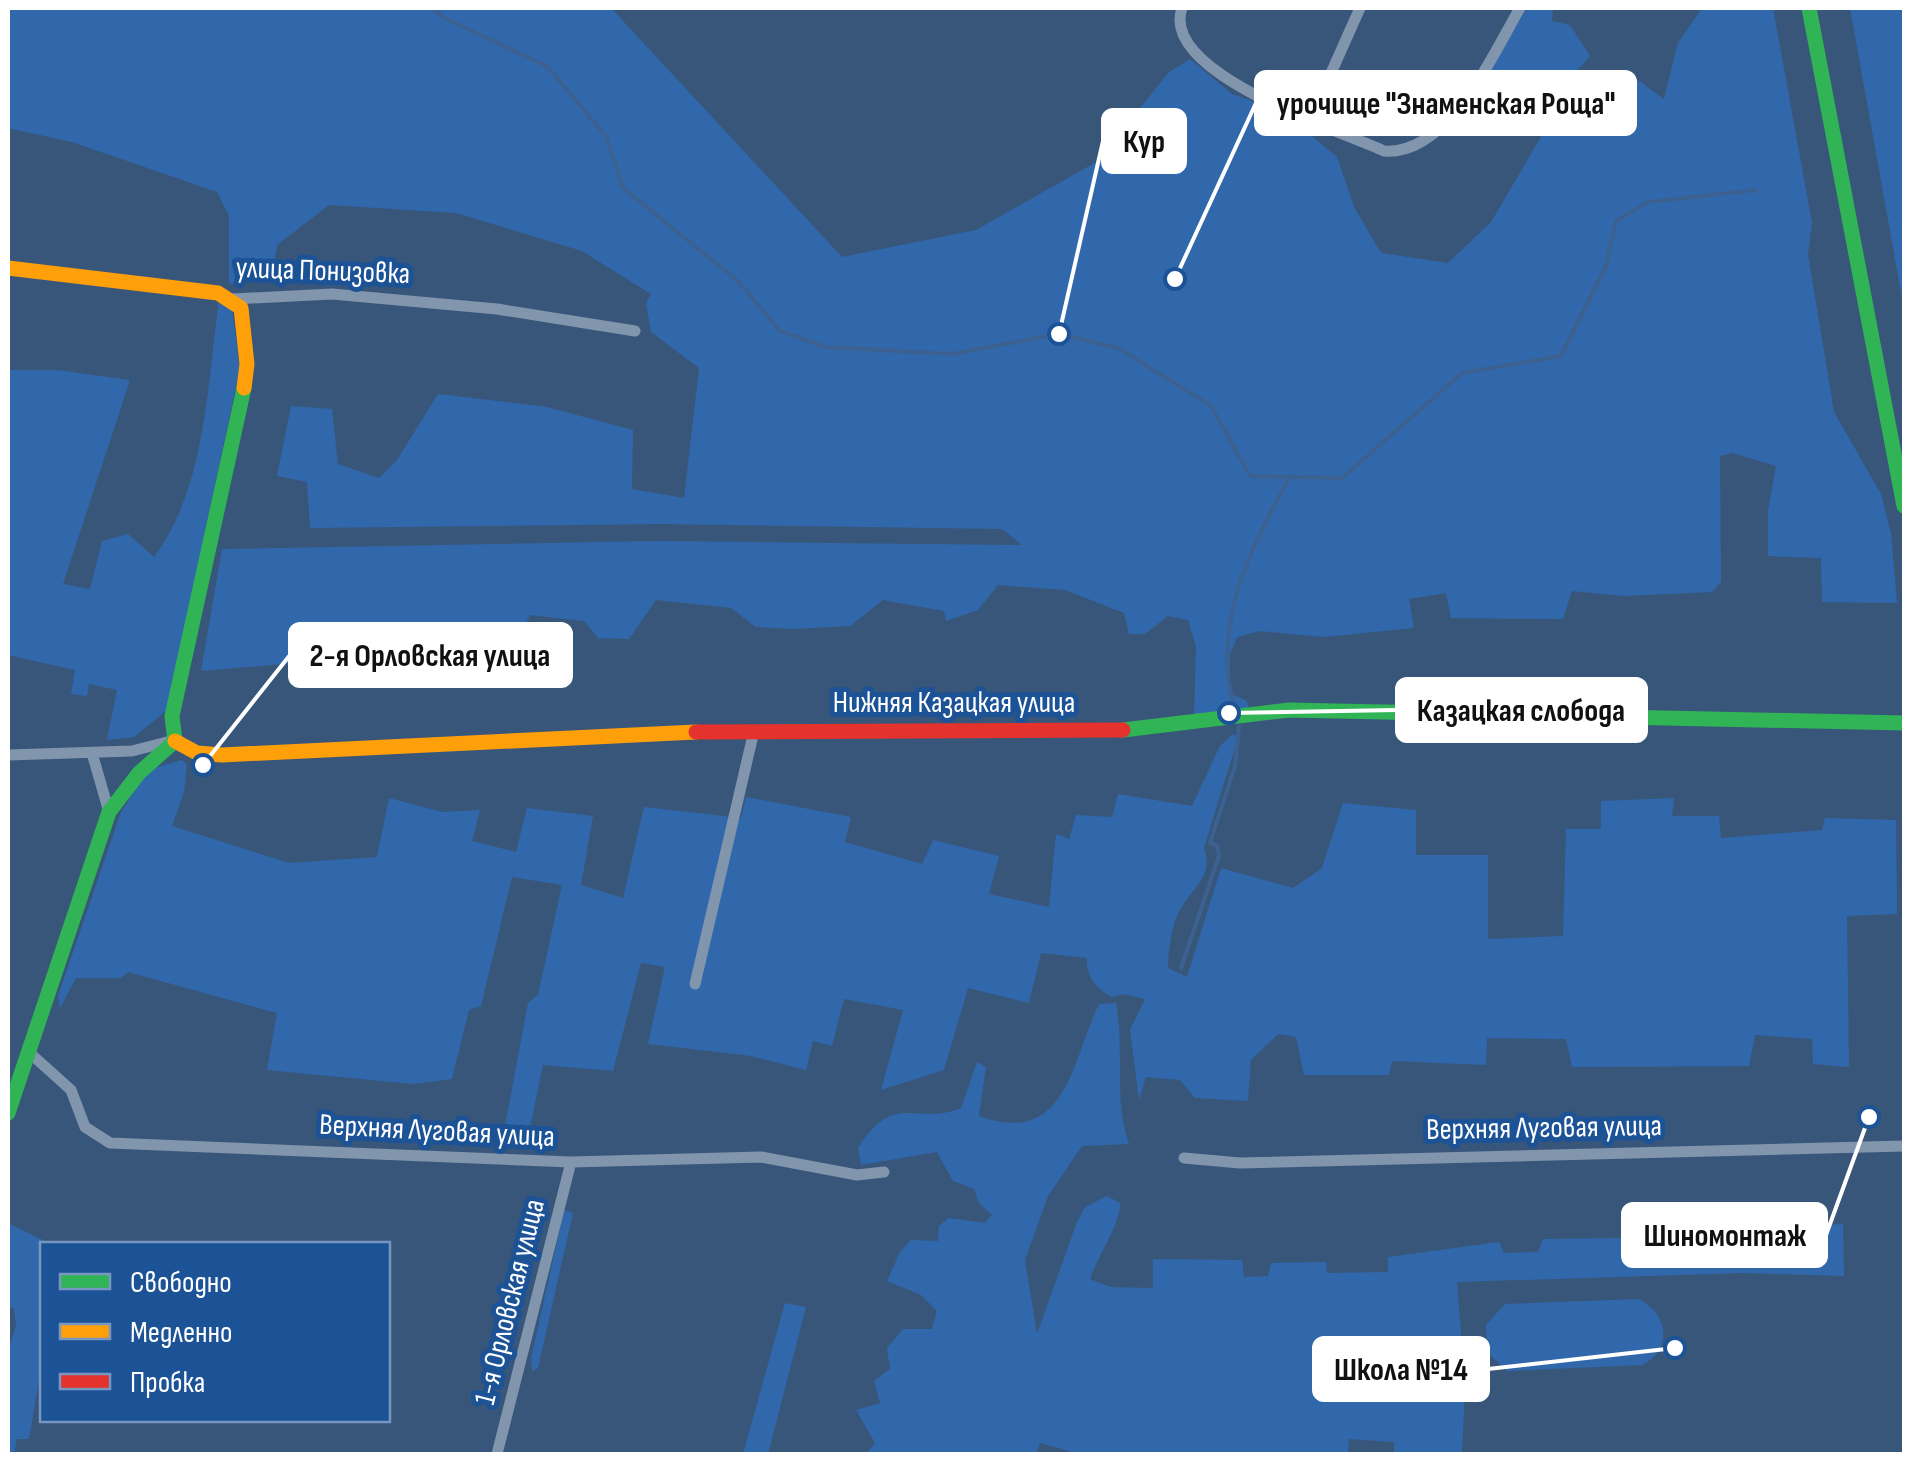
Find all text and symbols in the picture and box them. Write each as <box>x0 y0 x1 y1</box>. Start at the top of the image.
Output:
callout: урочище "Знаменская Роща" <box>1256 72 1635 134</box>
text: урочище "Знаменская Роща" <box>1277 85 1615 124</box>
callout: Кур <box>1103 110 1185 172</box>
text: Кур <box>1123 123 1165 162</box>
street label: улица Понизовка <box>235 250 411 292</box>
callout: 2-я Орловская улица <box>290 624 571 686</box>
text: 2-я Орловская улица <box>310 637 550 676</box>
callout: Казацкая слобода <box>1397 679 1646 741</box>
street label: Нижняя Казацкая улица <box>833 685 1075 721</box>
text: Казацкая слобода <box>1417 692 1625 731</box>
street label: Верхняя Луговая улица <box>318 1107 556 1155</box>
street label: Верхняя Луговая улица <box>1426 1108 1662 1148</box>
street label: 1-я Орловская улица <box>467 1195 553 1409</box>
callout: Шиномонтаж <box>1623 1204 1826 1266</box>
text: Шиномонтаж <box>1644 1217 1807 1256</box>
legend <box>40 1242 390 1422</box>
text: Свободно <box>130 1265 232 1301</box>
text: Медленно <box>130 1315 232 1351</box>
callout: Школа №14 <box>1314 1338 1488 1400</box>
text: Школа №14 <box>1334 1351 1468 1390</box>
text: Пробка <box>130 1365 205 1401</box>

